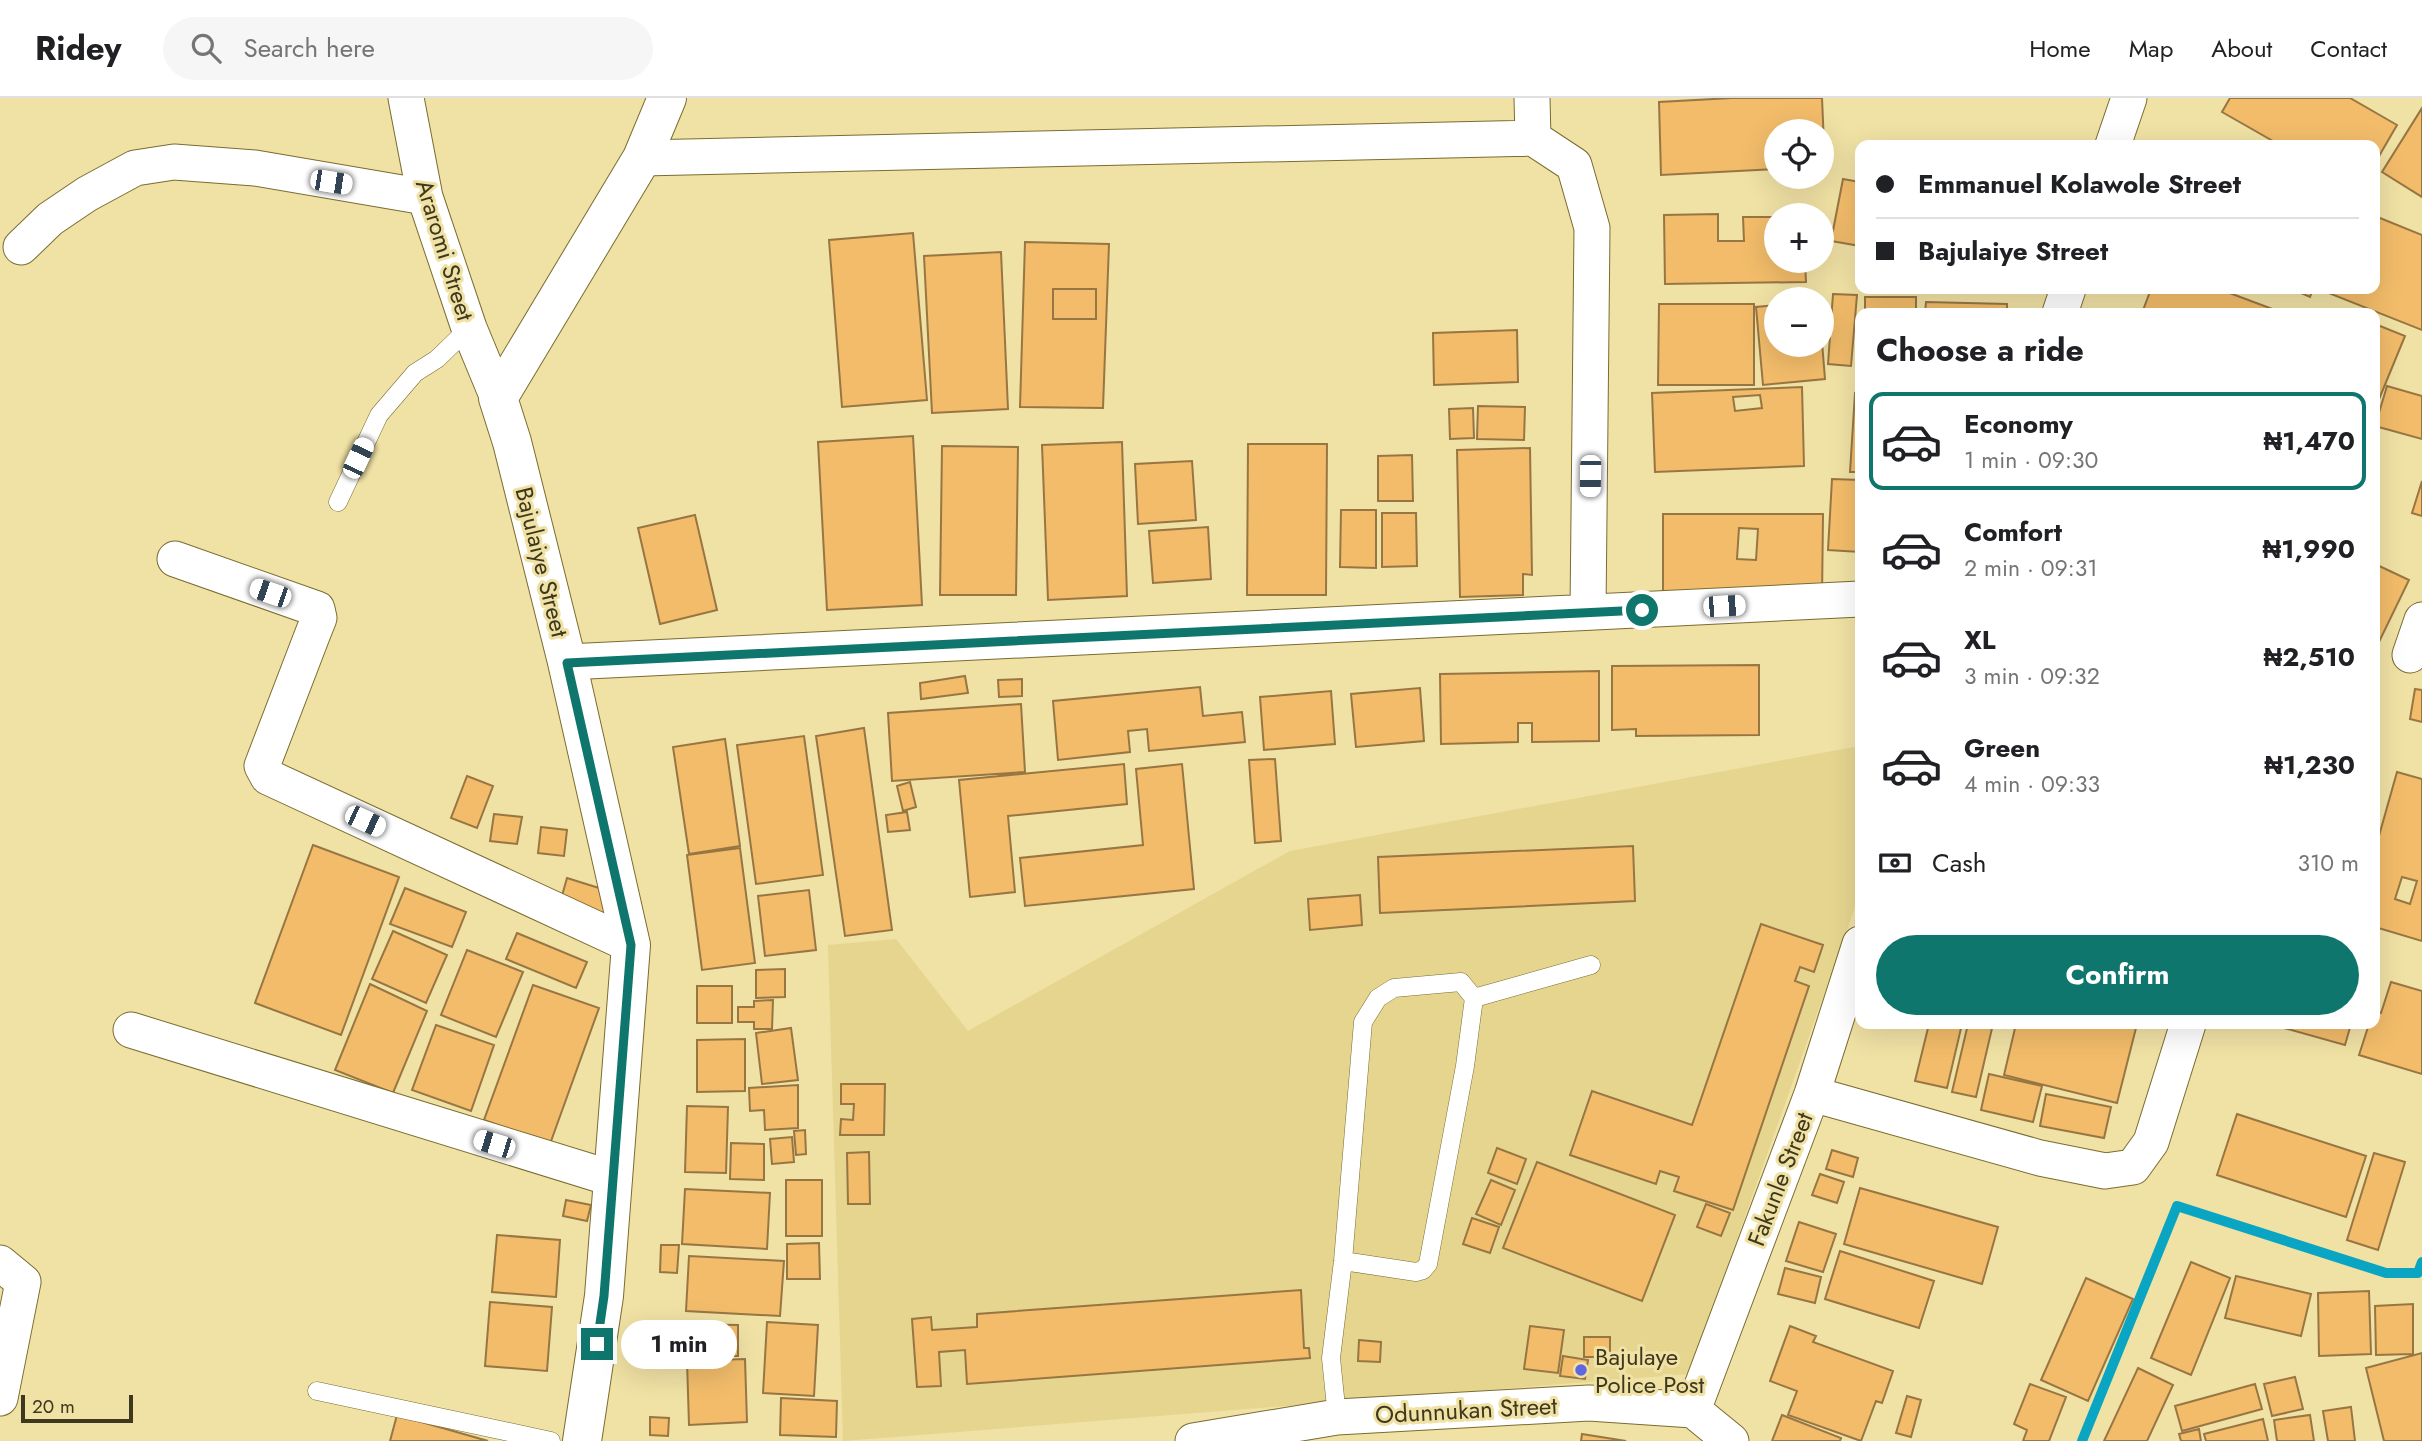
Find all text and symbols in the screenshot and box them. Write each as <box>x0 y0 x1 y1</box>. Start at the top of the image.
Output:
search box <box>163 17 653 80</box>
text: Ridey <box>35 25 121 72</box>
icon: search <box>187 29 225 67</box>
text: Search here <box>243 29 375 67</box>
text: Home <box>2029 31 2091 66</box>
text: Map <box>2129 31 2173 66</box>
text: About <box>2211 31 2272 66</box>
text: Contact <box>2310 31 2387 66</box>
map controls <box>1764 119 1834 357</box>
button: locate <box>1764 119 1834 189</box>
text: Emmanuel Kolawole Street <box>1918 165 2241 203</box>
car <box>309 168 354 196</box>
street label: Araromi Street <box>407 175 483 325</box>
button: + <box>1764 203 1834 273</box>
text: Bajulaiye Street <box>1918 232 2108 270</box>
button: − <box>1764 287 1834 357</box>
text: Choose a ride <box>1876 327 2084 373</box>
text: Economy <box>1964 405 2073 443</box>
icon: car <box>1880 410 1943 473</box>
text: ₦1,470 <box>2264 422 2355 460</box>
car <box>340 435 377 481</box>
text: 1 min · 09:30 <box>1964 443 2098 477</box>
car <box>1580 455 1601 497</box>
street label: Bajulaiye Street <box>506 483 578 641</box>
text: Comfort <box>1964 513 2062 551</box>
icon: car <box>1880 518 1943 581</box>
text: ₦1,990 <box>2263 530 2355 568</box>
text: 2 min · 09:31 <box>1964 551 2098 585</box>
car <box>247 576 294 610</box>
route start <box>1626 594 1658 626</box>
car <box>1703 594 1746 618</box>
text: XL <box>1964 621 1996 659</box>
icon: car <box>1880 626 1943 689</box>
text: ₦2,510 <box>2264 638 2355 676</box>
text: 3 min · 09:32 <box>1964 659 2100 693</box>
text: Green <box>1964 729 2040 767</box>
icon: car <box>1880 734 1943 797</box>
text: ₦1,230 <box>2264 746 2355 784</box>
text: 4 min · 09:33 <box>1964 767 2100 801</box>
car <box>342 803 389 839</box>
icon: cash <box>1876 844 1914 882</box>
text: Cash <box>1932 844 1986 882</box>
text: 310 m <box>2297 846 2359 880</box>
button: Confirm <box>1876 935 2359 1015</box>
street label: Fakunle Street <box>1738 1107 1822 1251</box>
car <box>471 1128 518 1160</box>
callout: 1 min <box>622 1320 737 1368</box>
text: 1 min <box>650 1327 708 1361</box>
route end <box>581 1328 613 1360</box>
place label: Bajulaye Police Post <box>1595 1339 1705 1402</box>
marker: Bajulaye Police Post <box>1573 1362 1589 1378</box>
street label: Odunnukan Street <box>1374 1388 1558 1432</box>
scale bar <box>21 1392 133 1424</box>
text: 20 m <box>32 1393 75 1420</box>

